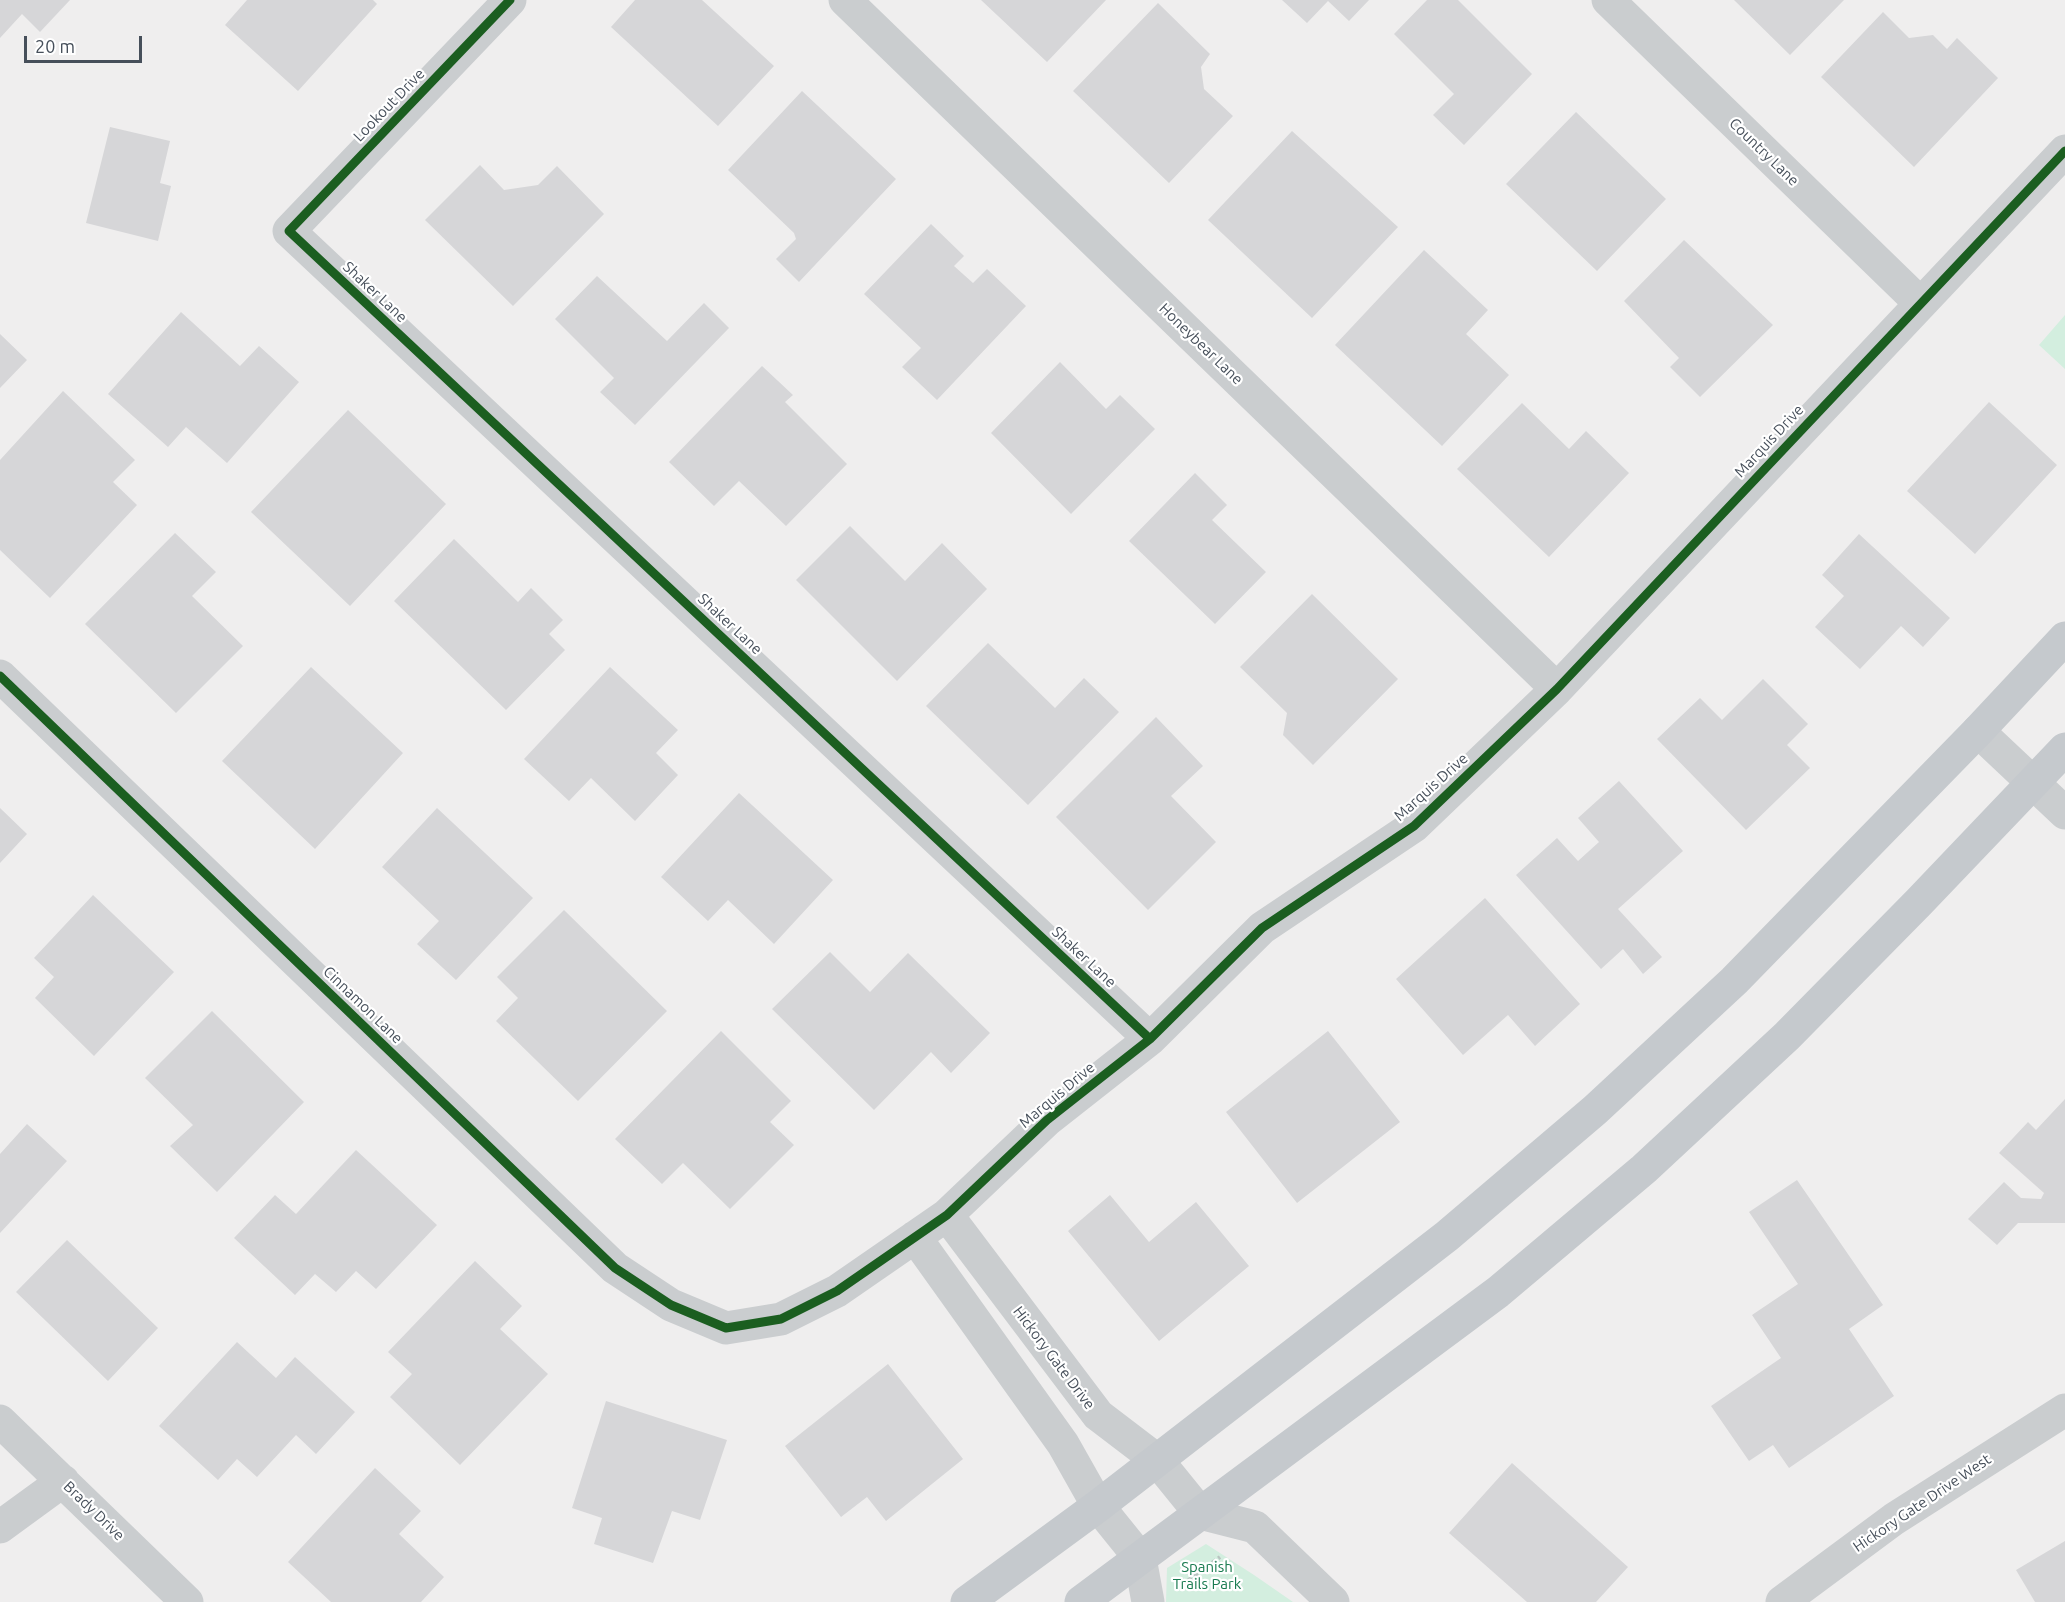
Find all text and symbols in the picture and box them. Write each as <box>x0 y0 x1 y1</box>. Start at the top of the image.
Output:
scale bar <box>27 24 146 62</box>
text: 20 m <box>35 36 75 56</box>
street label: Lookout Drive <box>350 65 428 145</box>
street label: Country Lane <box>1725 114 1803 190</box>
street label: Shaker Lane <box>339 258 411 326</box>
street label: Honeybear Lane <box>1155 300 1247 388</box>
street label: Marquis Drive <box>1731 401 1807 481</box>
street label: Shaker Lane <box>694 590 766 658</box>
street label: Marquis Drive <box>1390 749 1472 825</box>
street label: Shaker Lane <box>1048 923 1120 991</box>
street label: Cinnamon Lane <box>319 963 407 1047</box>
street label: Marquis Drive <box>1016 1058 1098 1132</box>
street label: Hickory Gate Drive <box>1009 1303 1099 1413</box>
street label: Hickory Gate Drive West <box>1850 1450 1994 1556</box>
street label: Brady Drive <box>60 1478 128 1544</box>
park label: Spanish Trails Park <box>1173 1558 1241 1593</box>

